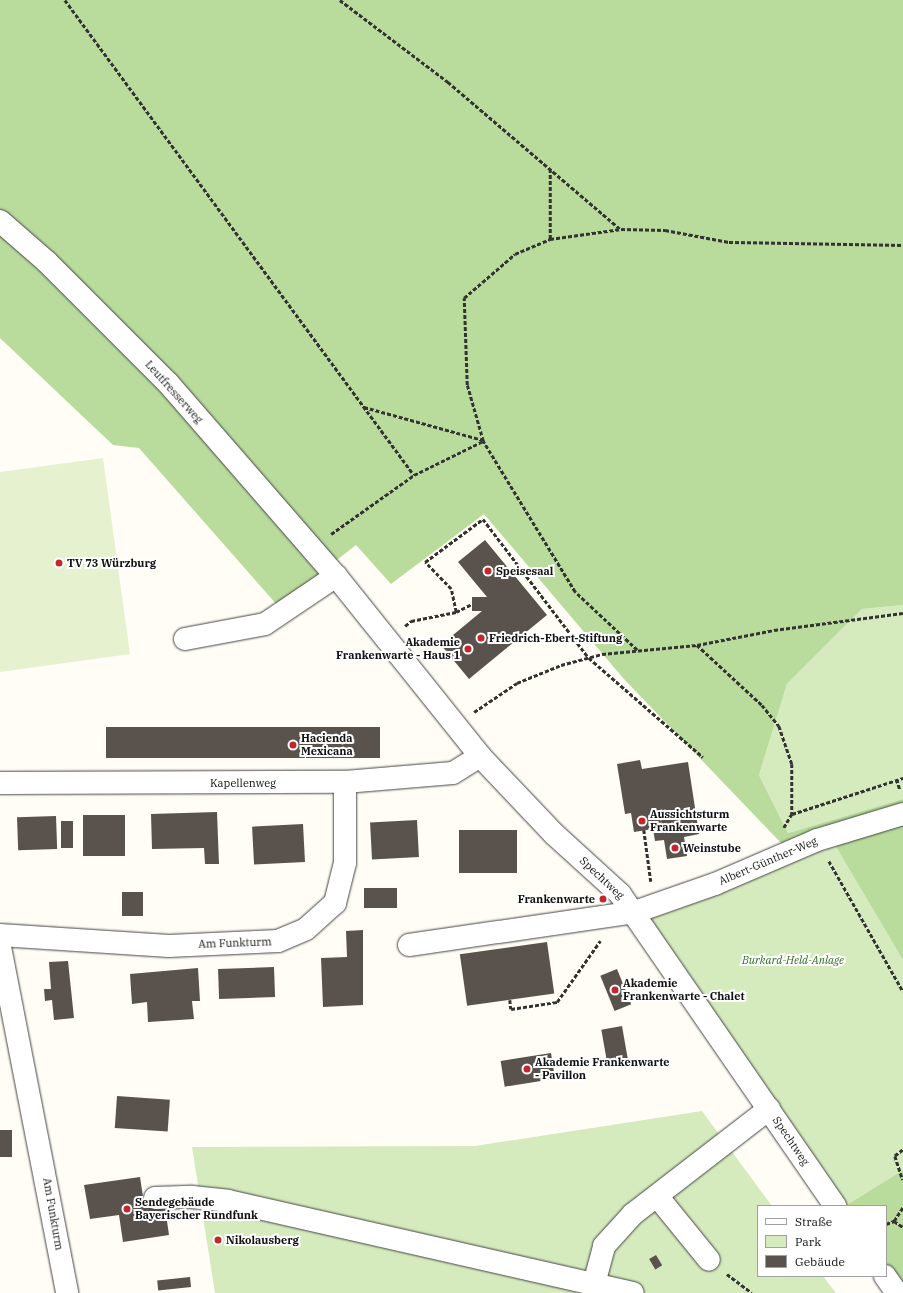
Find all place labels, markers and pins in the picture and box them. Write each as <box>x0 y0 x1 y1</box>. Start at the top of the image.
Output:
place label: TV 73 Würzburg <box>67 556 156 570</box>
marker: TV 73 Würzburg <box>54 558 64 568</box>
place label: Speisesaal <box>496 564 553 578</box>
marker: Speisesaal <box>483 566 493 576</box>
place label: Friedrich-Ebert-Stiftung <box>489 631 622 645</box>
marker: Friedrich-Ebert-Stiftung <box>476 633 486 643</box>
place label: Akademie Frankenwarte - Haus 1 <box>336 636 460 662</box>
marker: Akademie Frankenwarte - Haus 1 <box>463 644 473 654</box>
place label: Hacienda Mexicana <box>301 732 353 758</box>
marker: Hacienda Mexicana <box>288 740 298 750</box>
place label: Aussichtsturm Frankenwarte <box>650 808 729 834</box>
marker: Aussichtsturm Frankenwarte <box>637 816 647 826</box>
place label: Weinstube <box>683 841 741 855</box>
marker: Weinstube <box>670 843 680 853</box>
place label: Frankenwarte <box>518 892 595 906</box>
marker: Frankenwarte <box>598 894 608 904</box>
place label: Akademie Frankenwarte - Chalet <box>623 977 744 1003</box>
marker: Akademie Frankenwarte - Chalet <box>610 985 620 995</box>
place label: Akademie Frankenwarte - Pavillon <box>535 1056 669 1082</box>
marker: Akademie Frankenwarte - Pavillon <box>522 1064 532 1074</box>
place label: Sendegebäude Bayerischer Rundfunk <box>135 1196 258 1222</box>
marker: Sendegebäude Bayerischer Rundfunk <box>122 1204 132 1214</box>
place label: Nikolausberg <box>226 1233 299 1247</box>
marker: Nikolausberg <box>213 1235 223 1245</box>

